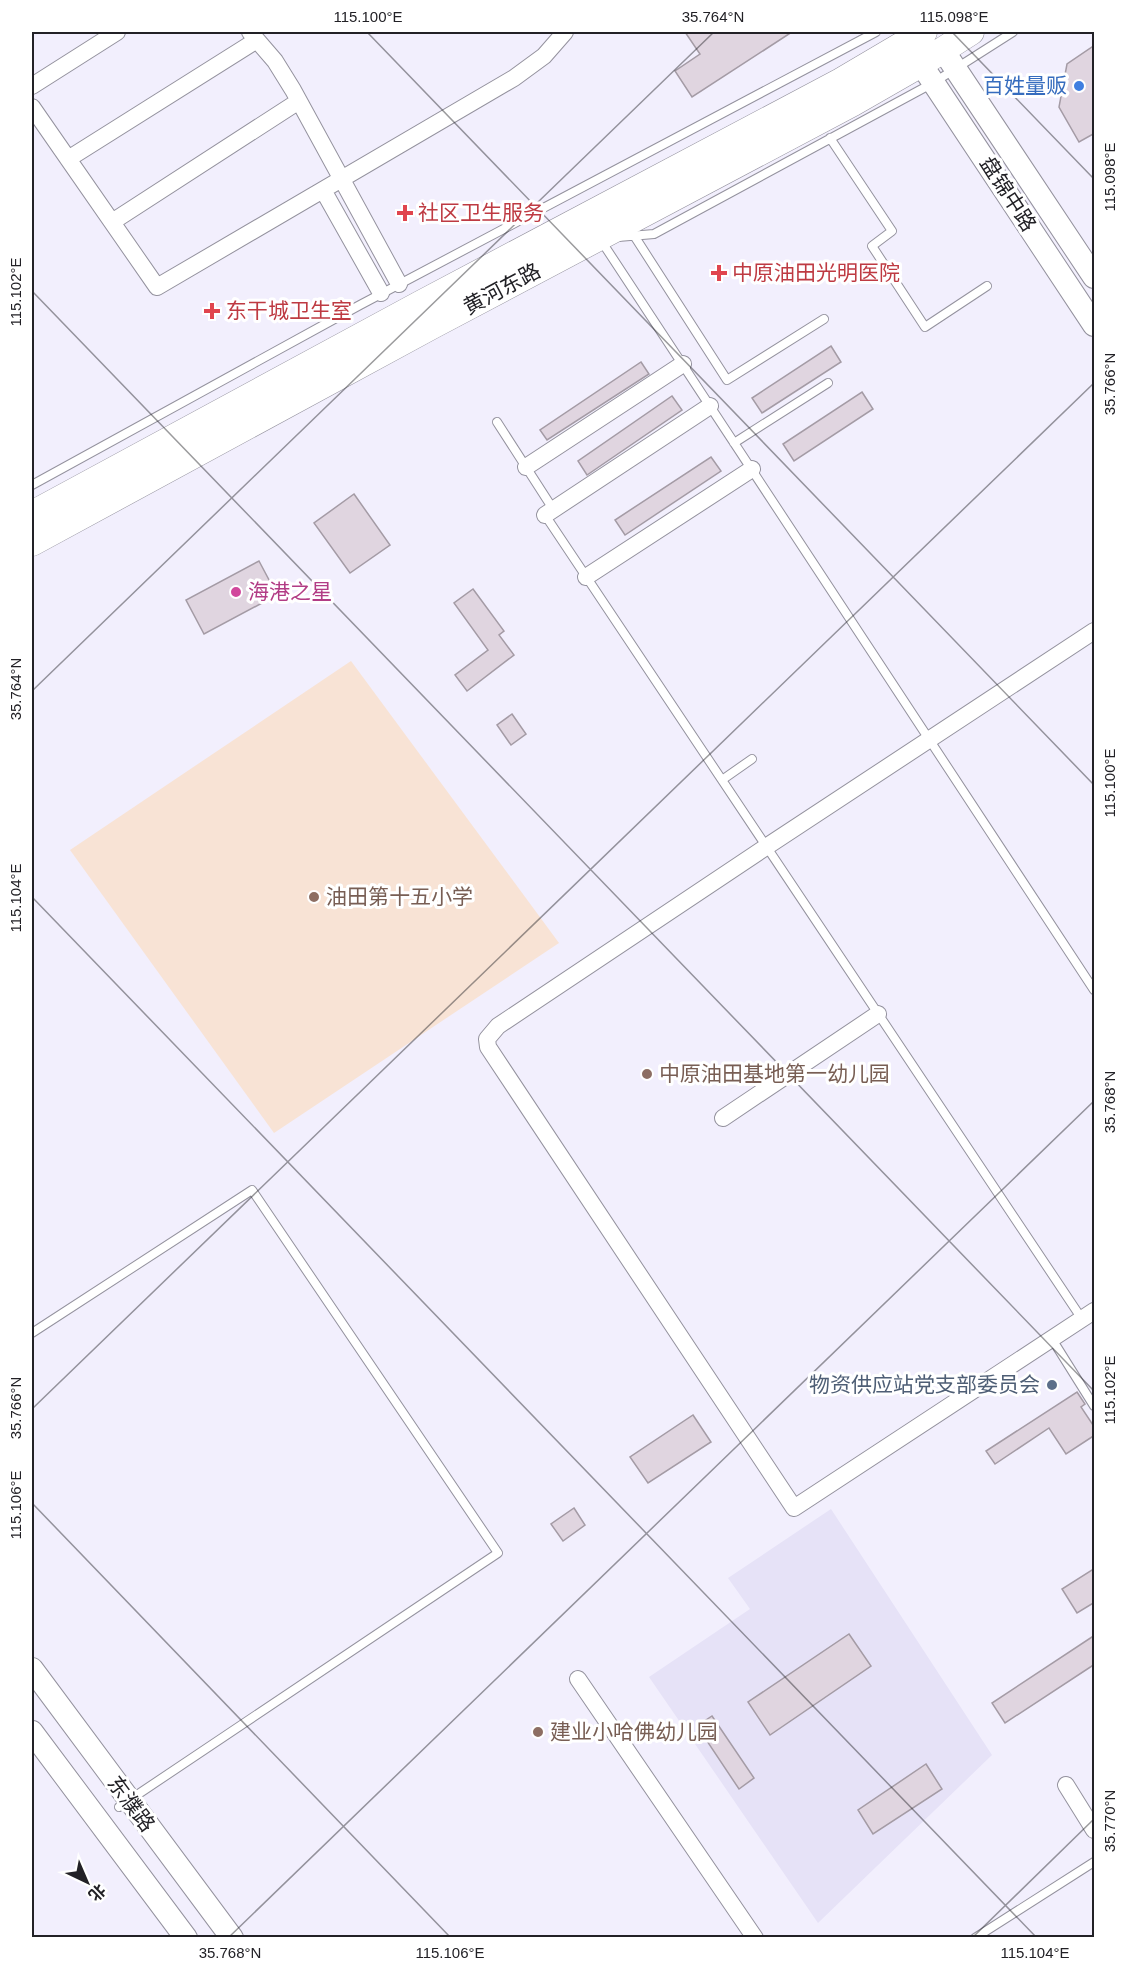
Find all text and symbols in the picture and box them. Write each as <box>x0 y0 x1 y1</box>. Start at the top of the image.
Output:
text: 115.100°E <box>333 8 403 25</box>
text: 35.764°N <box>682 8 744 25</box>
text: 115.098°E <box>919 8 989 25</box>
place label: 百姓量贩 <box>983 74 1067 97</box>
marker: 百姓量贩 <box>1072 79 1086 93</box>
text: 115.098°E <box>1101 142 1118 212</box>
street label: 盘锦中路 <box>976 152 1041 235</box>
place label: 社区卫生服务 <box>418 201 544 224</box>
marker: 社区卫生服务 <box>396 204 414 222</box>
text: 115.102°E <box>7 257 24 327</box>
street label: 黄河东路 <box>459 259 544 318</box>
place label: 中原油田光明医院 <box>732 261 900 284</box>
marker: 中原油田光明医院 <box>710 264 728 282</box>
place label: 东干城卫生室 <box>226 299 352 322</box>
marker: 东干城卫生室 <box>203 302 221 320</box>
text: 35.766°N <box>1101 353 1118 415</box>
place label: 海港之星 <box>248 580 332 603</box>
marker: 海港之星 <box>229 585 243 599</box>
text: 35.764°N <box>7 658 24 720</box>
text: 115.100°E <box>1101 748 1118 818</box>
text: 115.104°E <box>7 863 24 933</box>
place label: 油田第十五小学 <box>326 885 473 908</box>
marker: 油田第十五小学 <box>307 890 321 904</box>
place label: 中原油田基地第一幼儿园 <box>659 1062 890 1085</box>
marker: 中原油田基地第一幼儿园 <box>640 1067 654 1081</box>
text: 35.768°N <box>1101 1071 1118 1133</box>
text: 115.102°E <box>1101 1355 1118 1425</box>
place label: 物资供应站党支部委员会 <box>809 1373 1040 1396</box>
text: 35.766°N <box>7 1377 24 1439</box>
marker: 物资供应站党支部委员会 <box>1045 1378 1059 1392</box>
text: 115.106°E <box>7 1470 24 1540</box>
place label: 建业小哈佛幼儿园 <box>550 1720 718 1743</box>
marker: 建业小哈佛幼儿园 <box>531 1725 545 1739</box>
street label: 东濮路 <box>103 1772 160 1836</box>
text: 35.770°N <box>1101 1790 1118 1852</box>
north arrow <box>57 1852 117 1912</box>
text: 北 <box>85 1881 109 1904</box>
text: 35.768°N <box>199 1944 261 1961</box>
text: 115.106°E <box>415 1944 485 1961</box>
text: 115.104°E <box>1000 1944 1070 1961</box>

